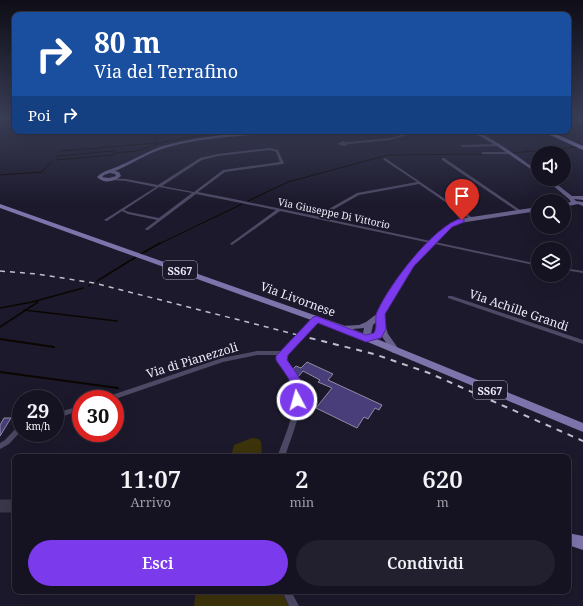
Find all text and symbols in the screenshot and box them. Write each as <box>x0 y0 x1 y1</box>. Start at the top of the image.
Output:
text: 80 m <box>94 23 161 61</box>
icon: right <box>28 28 80 80</box>
text: Via del Terrafino <box>94 59 238 83</box>
icon: right <box>59 104 81 126</box>
text: Poi <box>28 105 51 125</box>
map controls <box>531 146 571 282</box>
button: sound <box>531 146 571 186</box>
pin <box>445 179 479 220</box>
icon: arrive <box>451 185 473 207</box>
street label: Via Giuseppe Di Vittorio <box>277 194 392 232</box>
button: search <box>531 194 571 234</box>
button: layers <box>531 242 571 282</box>
road number: SS67 <box>163 261 197 279</box>
street label: Via Livornese <box>258 278 338 320</box>
street label: Via Achille Grandi <box>467 285 571 335</box>
street label: Via di Pianezzoli <box>144 338 240 382</box>
position arrow <box>276 379 318 421</box>
road number: SS67 <box>473 381 507 399</box>
speed limit sign: 30 <box>72 390 124 442</box>
text: 29 <box>27 397 49 424</box>
text: km/h <box>26 419 50 433</box>
text: 11:07 <box>120 462 181 495</box>
text: 2 <box>295 462 309 495</box>
text: 620 <box>422 462 463 495</box>
text: Arrivo <box>130 493 171 511</box>
text: min <box>289 493 314 511</box>
text: m <box>436 493 449 511</box>
button: Esci <box>28 540 288 586</box>
button: Condividi <box>296 540 555 586</box>

